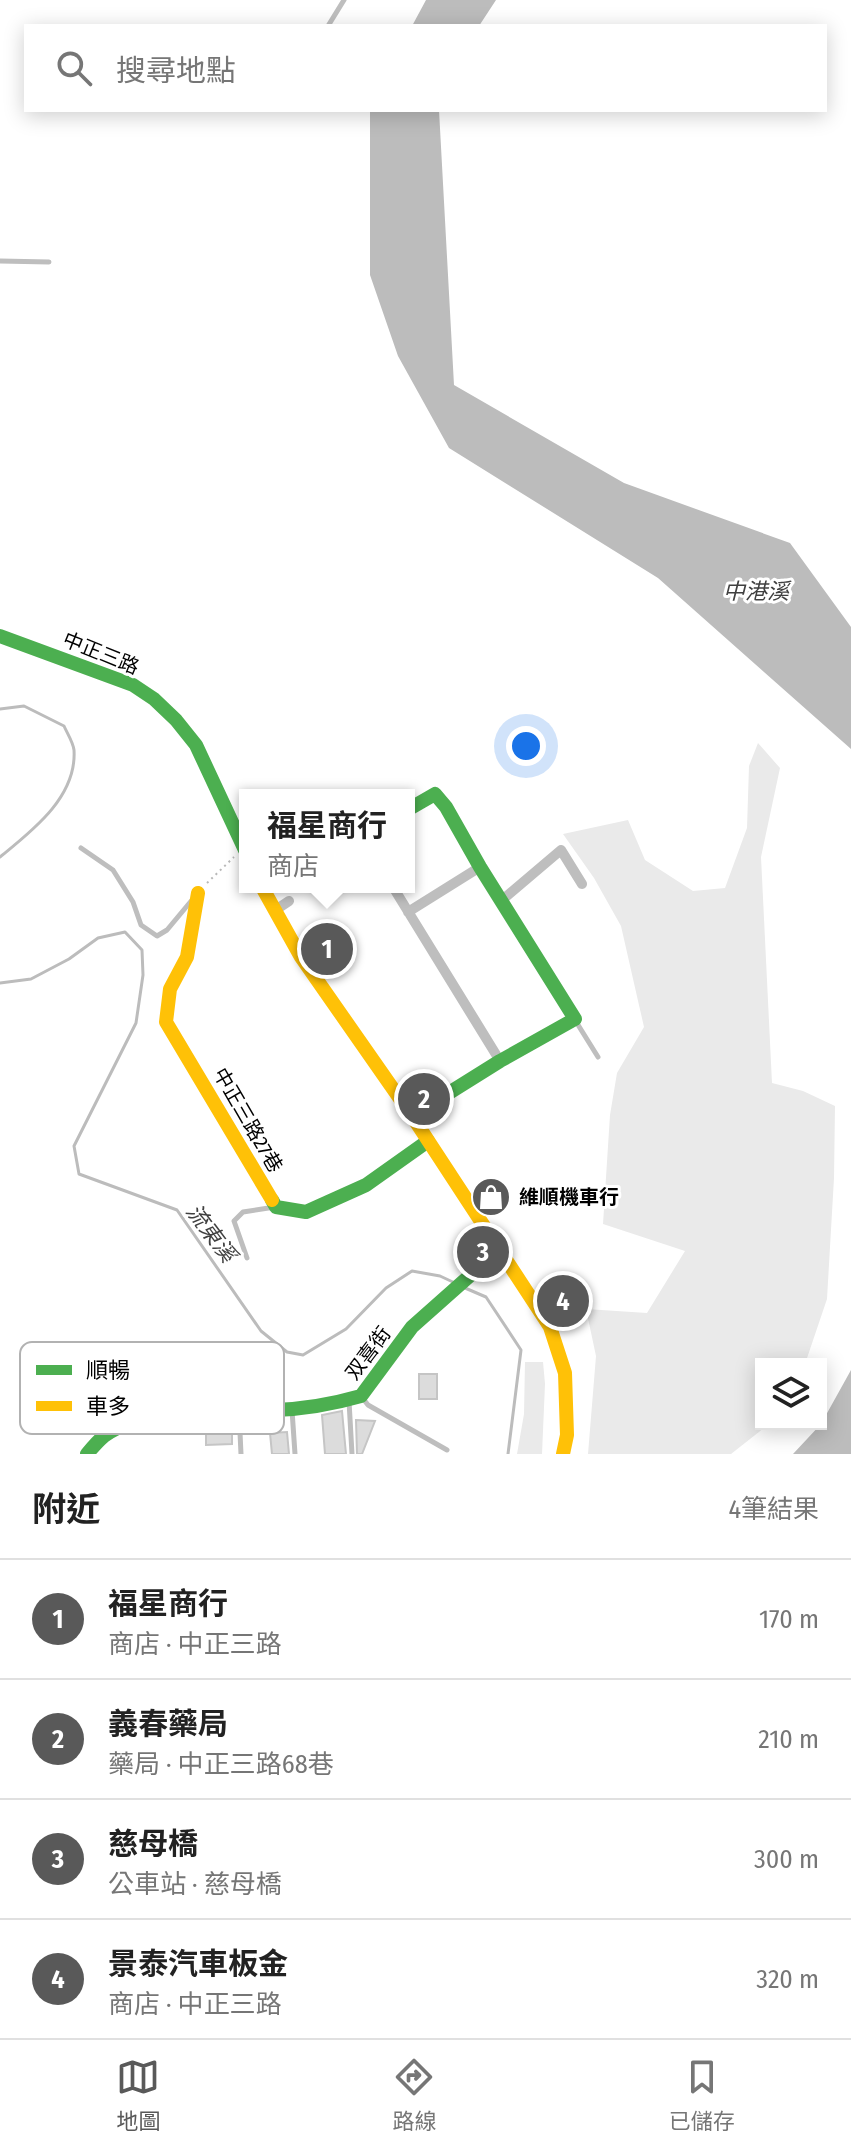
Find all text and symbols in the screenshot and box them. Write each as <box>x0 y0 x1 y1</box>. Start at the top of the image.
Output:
search box <box>24 24 827 112</box>
icon: search <box>52 46 96 90</box>
text: 搜尋地點 <box>116 53 236 89</box>
water label: 中港溪 <box>723 578 792 605</box>
street label: 中正三路 <box>59 627 143 679</box>
your location <box>506 726 546 766</box>
popup <box>239 789 415 893</box>
text: 福星商行 <box>267 808 387 844</box>
text: 商店 <box>267 851 319 882</box>
pin: 1 <box>301 919 353 979</box>
street label: 中正三路27巷 <box>208 1063 288 1177</box>
pin: 2 <box>398 1069 450 1129</box>
shop icon: 維順機車行 <box>470 1176 512 1218</box>
place label: 維順機車行 <box>519 1185 619 1209</box>
water label: 流東溪 <box>180 1199 243 1270</box>
pin: 3 <box>457 1222 509 1282</box>
pin: 4 <box>537 1271 589 1331</box>
street label: 双喜街 <box>340 1322 396 1384</box>
legend <box>20 1342 284 1434</box>
text: 順暢 <box>86 1357 130 1384</box>
map controls <box>755 1358 827 1430</box>
button: layers <box>755 1358 827 1430</box>
text: 車多 <box>86 1393 130 1420</box>
text: 附近 <box>32 1489 100 1530</box>
text: 4筆結果 <box>728 1494 819 1525</box>
text: 福星商行 <box>108 1586 228 1622</box>
text: 1 <box>53 1604 64 1635</box>
text: 170 m <box>759 1604 819 1635</box>
text: 商店 · 中正三路 <box>108 1629 282 1660</box>
text: 義春藥局 <box>108 1706 228 1742</box>
text: 2 <box>52 1724 64 1755</box>
text: 210 m <box>758 1724 819 1755</box>
text: 藥局 · 中正三路68巷 <box>108 1749 334 1780</box>
text: 慈母橋 <box>108 1826 198 1862</box>
text: 3 <box>52 1844 64 1875</box>
text: 300 m <box>754 1844 819 1875</box>
text: 公車站 · 慈母橋 <box>108 1869 282 1900</box>
text: 景泰汽車板金 <box>108 1946 288 1982</box>
text: 4 <box>51 1964 65 1995</box>
text: 320 m <box>756 1964 819 1995</box>
text: 商店 · 中正三路 <box>108 1989 282 2020</box>
tab: 地圖 <box>116 2055 160 2135</box>
tab: 路線 <box>392 2055 437 2135</box>
tab: 已儲存 <box>669 2055 735 2135</box>

